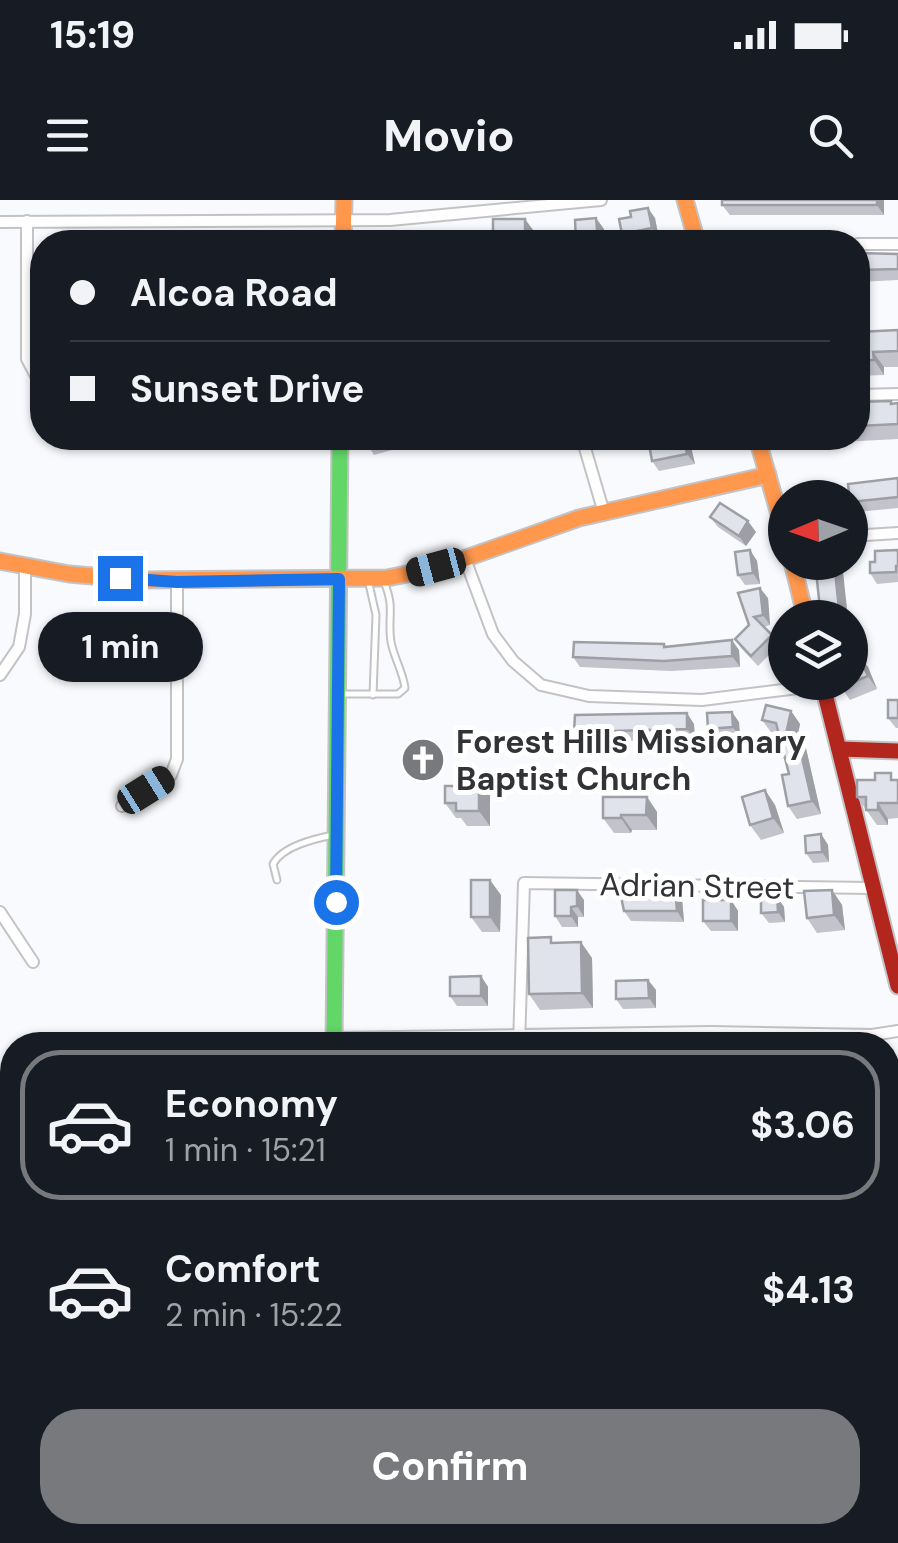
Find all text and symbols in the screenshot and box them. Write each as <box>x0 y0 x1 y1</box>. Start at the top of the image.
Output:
text: 15:19 <box>50 10 135 60</box>
text: Movio <box>383 106 515 165</box>
icon: menu <box>40 108 95 163</box>
icon: search <box>803 108 858 163</box>
text: Alcoa Road <box>130 268 338 318</box>
text: Sunset Drive <box>130 364 364 414</box>
north arrow <box>768 480 868 580</box>
map controls <box>768 480 868 700</box>
car <box>403 545 469 589</box>
route end <box>98 556 143 601</box>
button: layers <box>768 600 868 700</box>
callout: 1 min <box>38 613 202 683</box>
text: 1 min <box>82 626 159 668</box>
place label: Forest Hills Missionary Baptist Church <box>456 721 806 800</box>
church icon: Forest Hills Missionary Baptist Church <box>400 737 446 783</box>
car <box>113 761 179 819</box>
street label: Adrian Street <box>599 863 795 909</box>
route start <box>314 880 359 925</box>
text: Economy <box>165 1079 338 1129</box>
icon: car <box>45 1080 135 1170</box>
text: $3.06 <box>750 1100 855 1150</box>
text: 1 min · 15:21 <box>165 1129 326 1171</box>
text: Comfort <box>165 1244 321 1294</box>
icon: car <box>45 1245 135 1335</box>
text: $4.13 <box>762 1265 855 1315</box>
text: 2 min · 15:22 <box>165 1294 343 1336</box>
button: Confirm <box>40 1409 860 1524</box>

